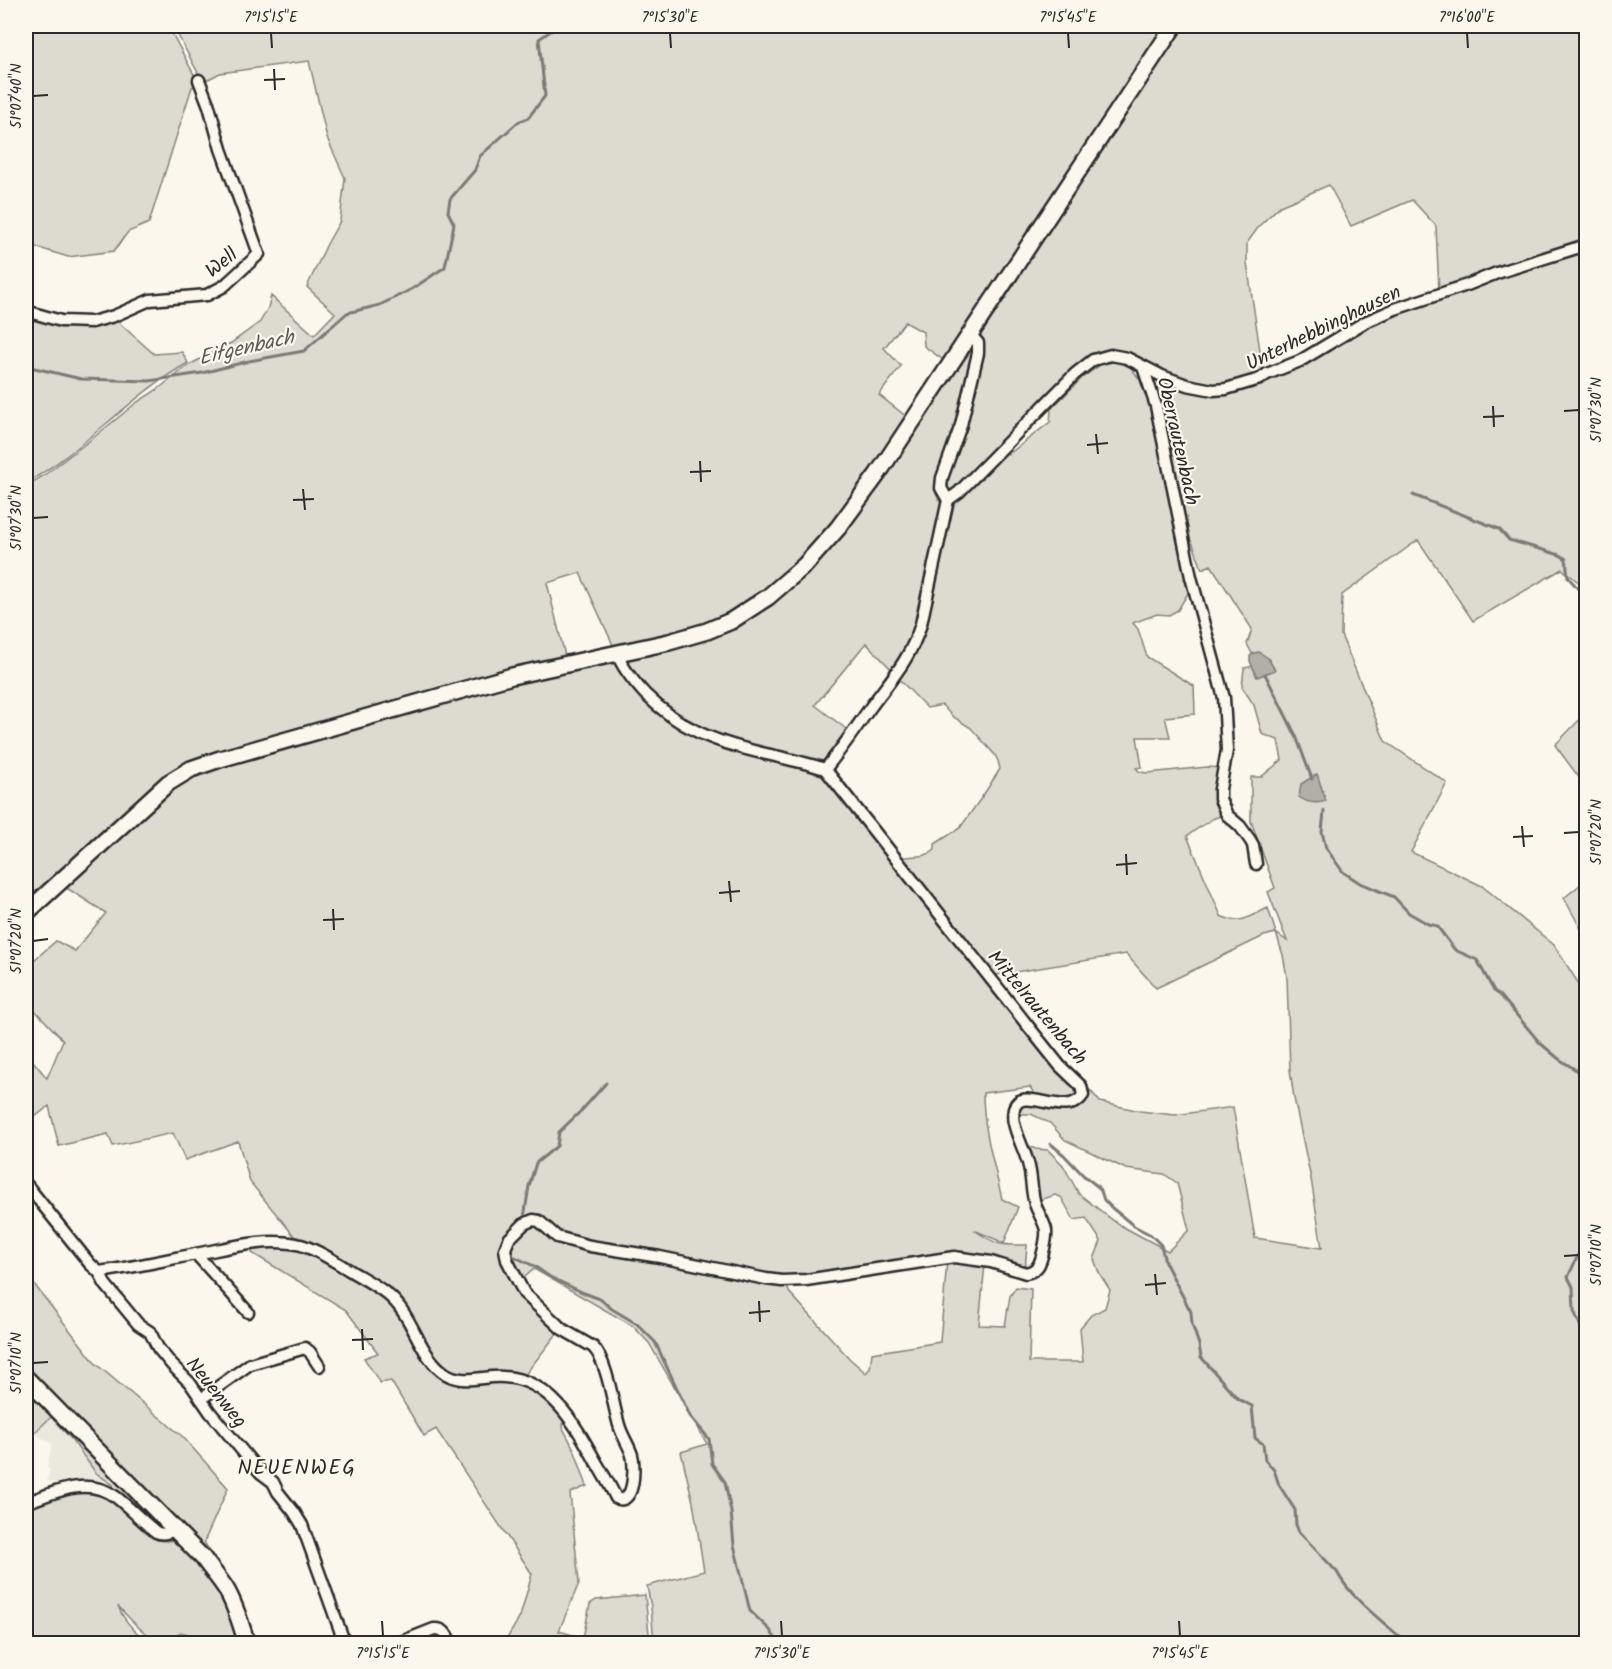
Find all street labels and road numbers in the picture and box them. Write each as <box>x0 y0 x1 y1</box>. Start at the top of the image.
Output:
street label: Well <box>199 240 246 287</box>
street label: Unterhebbinghausen <box>1241 277 1407 380</box>
street label: Oberrautenbach <box>1147 374 1207 509</box>
street label: Mittelrautenbach <box>978 943 1095 1073</box>
street label: Neuenweg <box>177 1351 254 1436</box>

